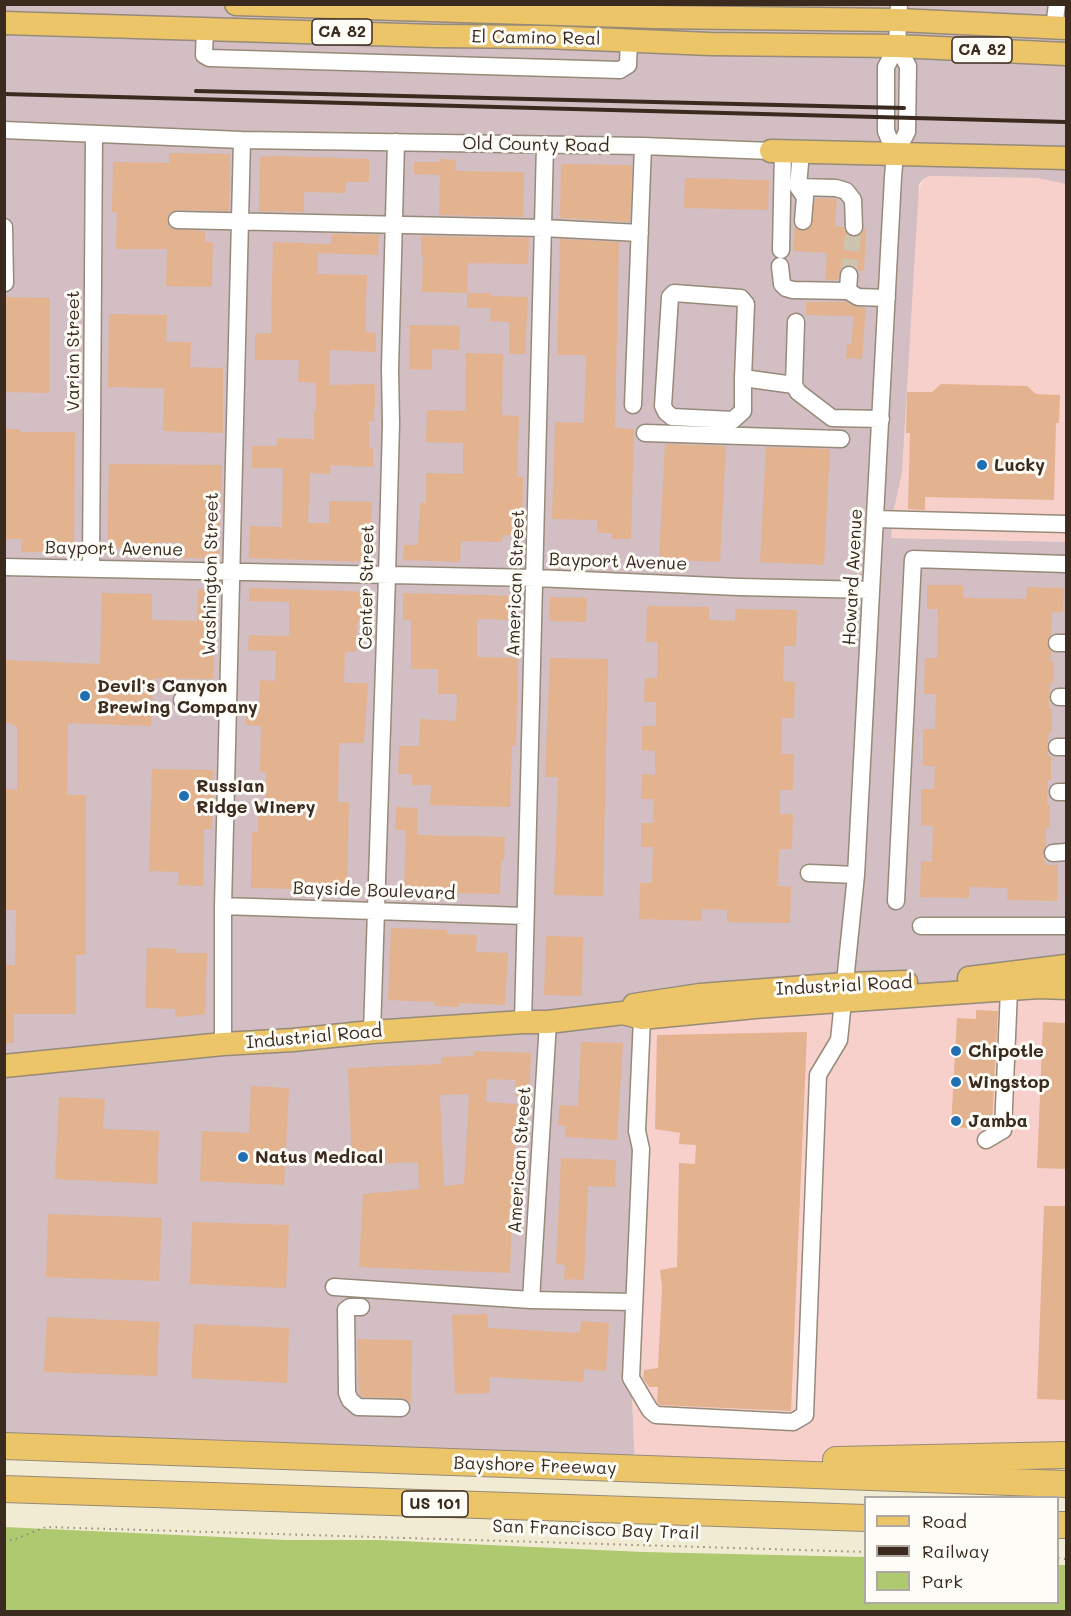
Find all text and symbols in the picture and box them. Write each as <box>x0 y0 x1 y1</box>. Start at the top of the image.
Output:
road number: CA 82 <box>312 19 372 45</box>
street label: El Camino Real <box>471 26 601 50</box>
road number: CA 82 <box>952 37 1012 63</box>
street label: Old County Road <box>462 133 610 157</box>
street label: Varian Street <box>62 290 84 412</box>
place label: Lucky <box>994 454 1045 476</box>
marker: Lucky <box>975 458 989 472</box>
street label: Washington Street <box>199 492 223 656</box>
street label: Howard Avenue <box>839 508 867 646</box>
street label: American Street <box>503 509 529 657</box>
street label: Center Street <box>355 524 379 650</box>
street label: Bayport Avenue <box>45 537 183 561</box>
street label: Bayport Avenue <box>548 549 688 575</box>
place label: Devil's Canyon Brewing Company <box>97 675 258 718</box>
marker: Devil's Canyon Brewing Company <box>78 689 92 703</box>
place label: Russian Ridge Winery <box>196 775 315 818</box>
marker: Russian Ridge Winery <box>177 789 191 803</box>
street label: Bayside Boulevard <box>292 877 456 905</box>
street label: Industrial Road <box>775 972 913 1000</box>
street label: Industrial Road <box>245 1020 383 1054</box>
place label: Chipotle <box>968 1040 1044 1062</box>
marker: Chipotle <box>949 1044 963 1058</box>
place label: Wingstop <box>968 1071 1050 1093</box>
marker: Wingstop <box>949 1075 963 1089</box>
street label: American Street <box>504 1086 536 1234</box>
place label: Jamba <box>968 1110 1028 1132</box>
marker: Jamba <box>949 1114 963 1128</box>
place label: Natus Medical <box>255 1146 383 1168</box>
marker: Natus Medical <box>236 1150 250 1164</box>
street label: Bayshore Freeway <box>453 1452 617 1480</box>
road number: US 101 <box>402 1491 468 1517</box>
legend <box>864 1496 1059 1604</box>
text: Road <box>922 1509 967 1533</box>
street label: San Francisco Bay Trail <box>492 1516 700 1544</box>
text: Railway <box>922 1539 989 1563</box>
text: Park <box>922 1569 963 1593</box>

